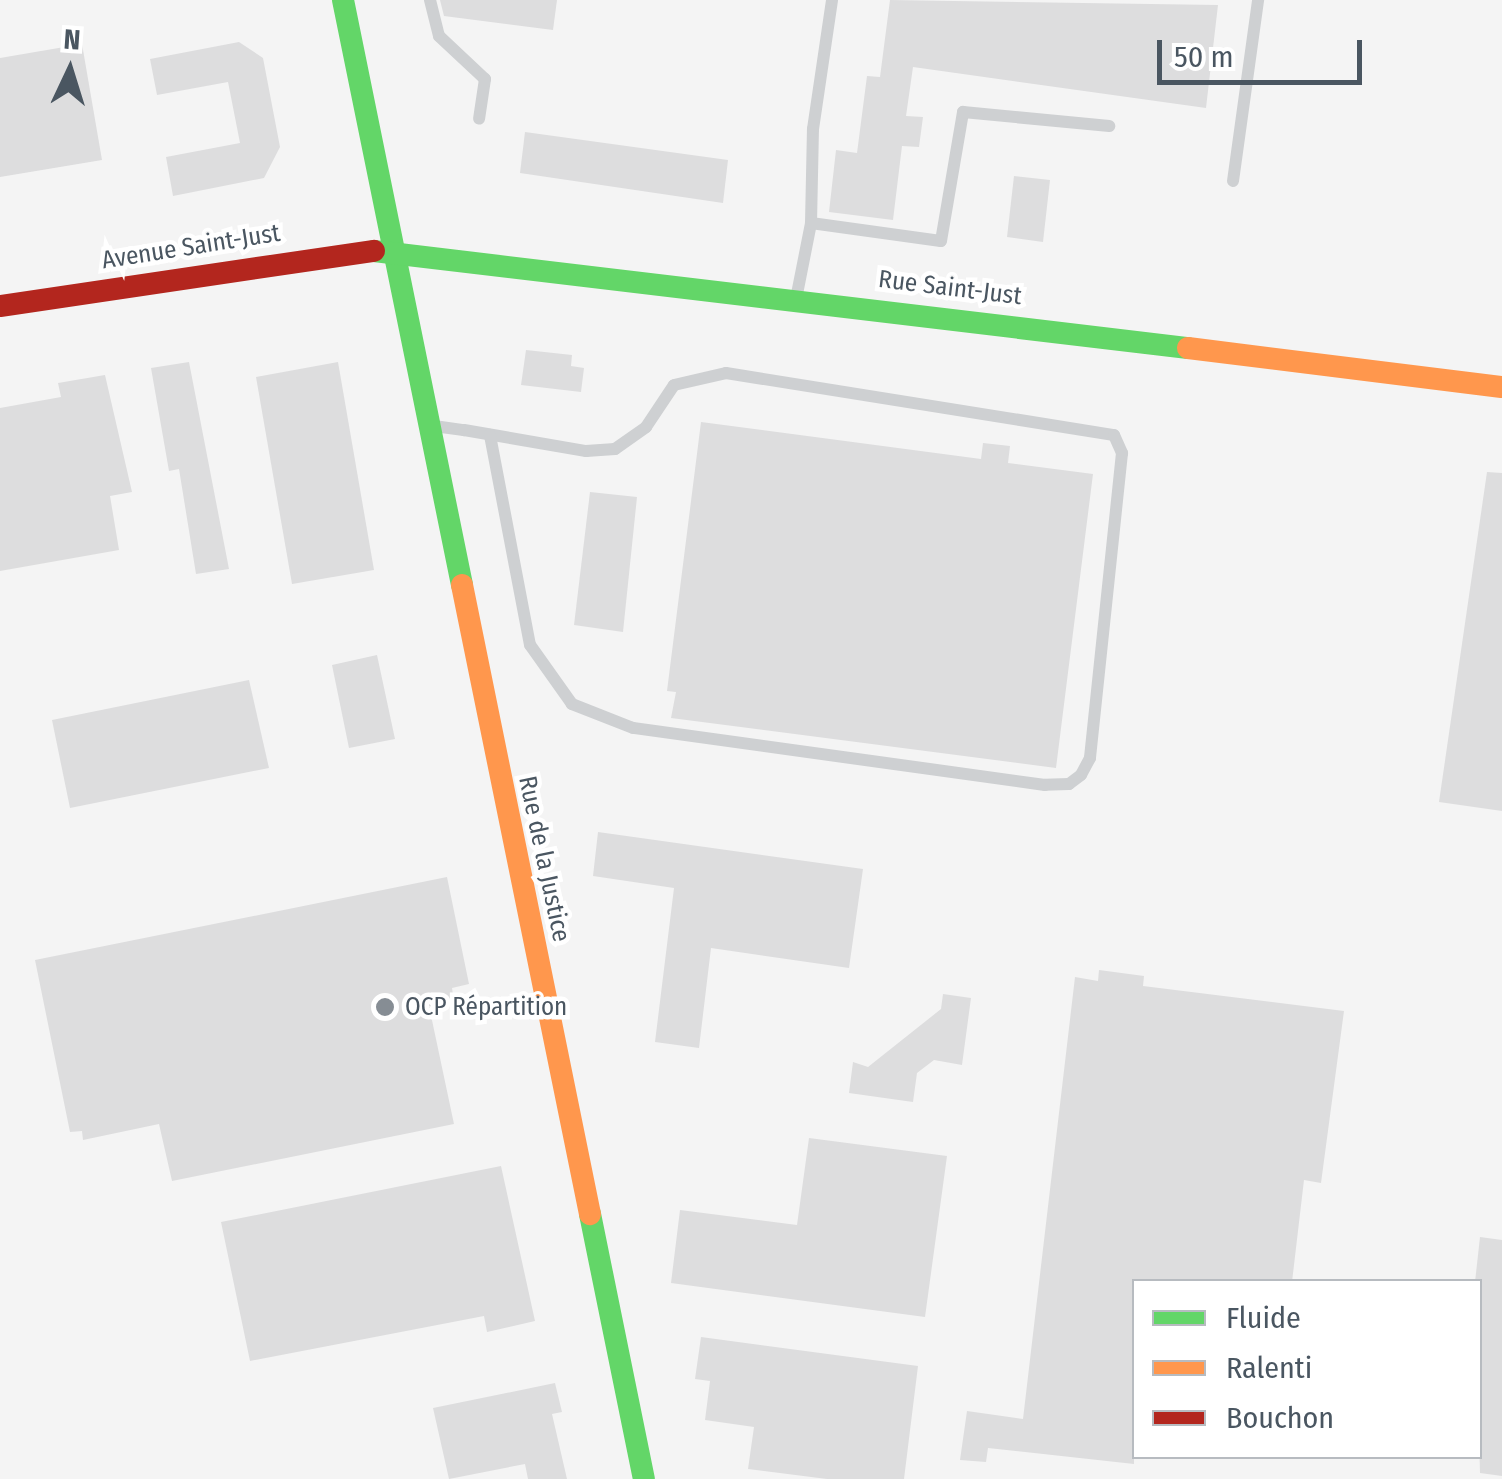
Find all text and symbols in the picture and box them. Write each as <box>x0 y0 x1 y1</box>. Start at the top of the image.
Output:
north arrow <box>20 20 120 120</box>
scale bar <box>1162 20 1367 82</box>
text: N <box>63 23 82 57</box>
text: 50 m <box>1174 39 1234 75</box>
street label: Avenue Saint-Just <box>100 218 282 276</box>
street label: Rue Saint-Just <box>877 264 1023 312</box>
street label: Rue de la Justice <box>512 773 576 945</box>
place label: OCP Répartition <box>405 992 567 1022</box>
marker: OCP Répartition <box>374 996 396 1018</box>
legend <box>1132 1279 1482 1459</box>
text: Fluide <box>1226 1300 1301 1336</box>
text: Ralenti <box>1226 1350 1312 1386</box>
text: Bouchon <box>1226 1400 1334 1436</box>

